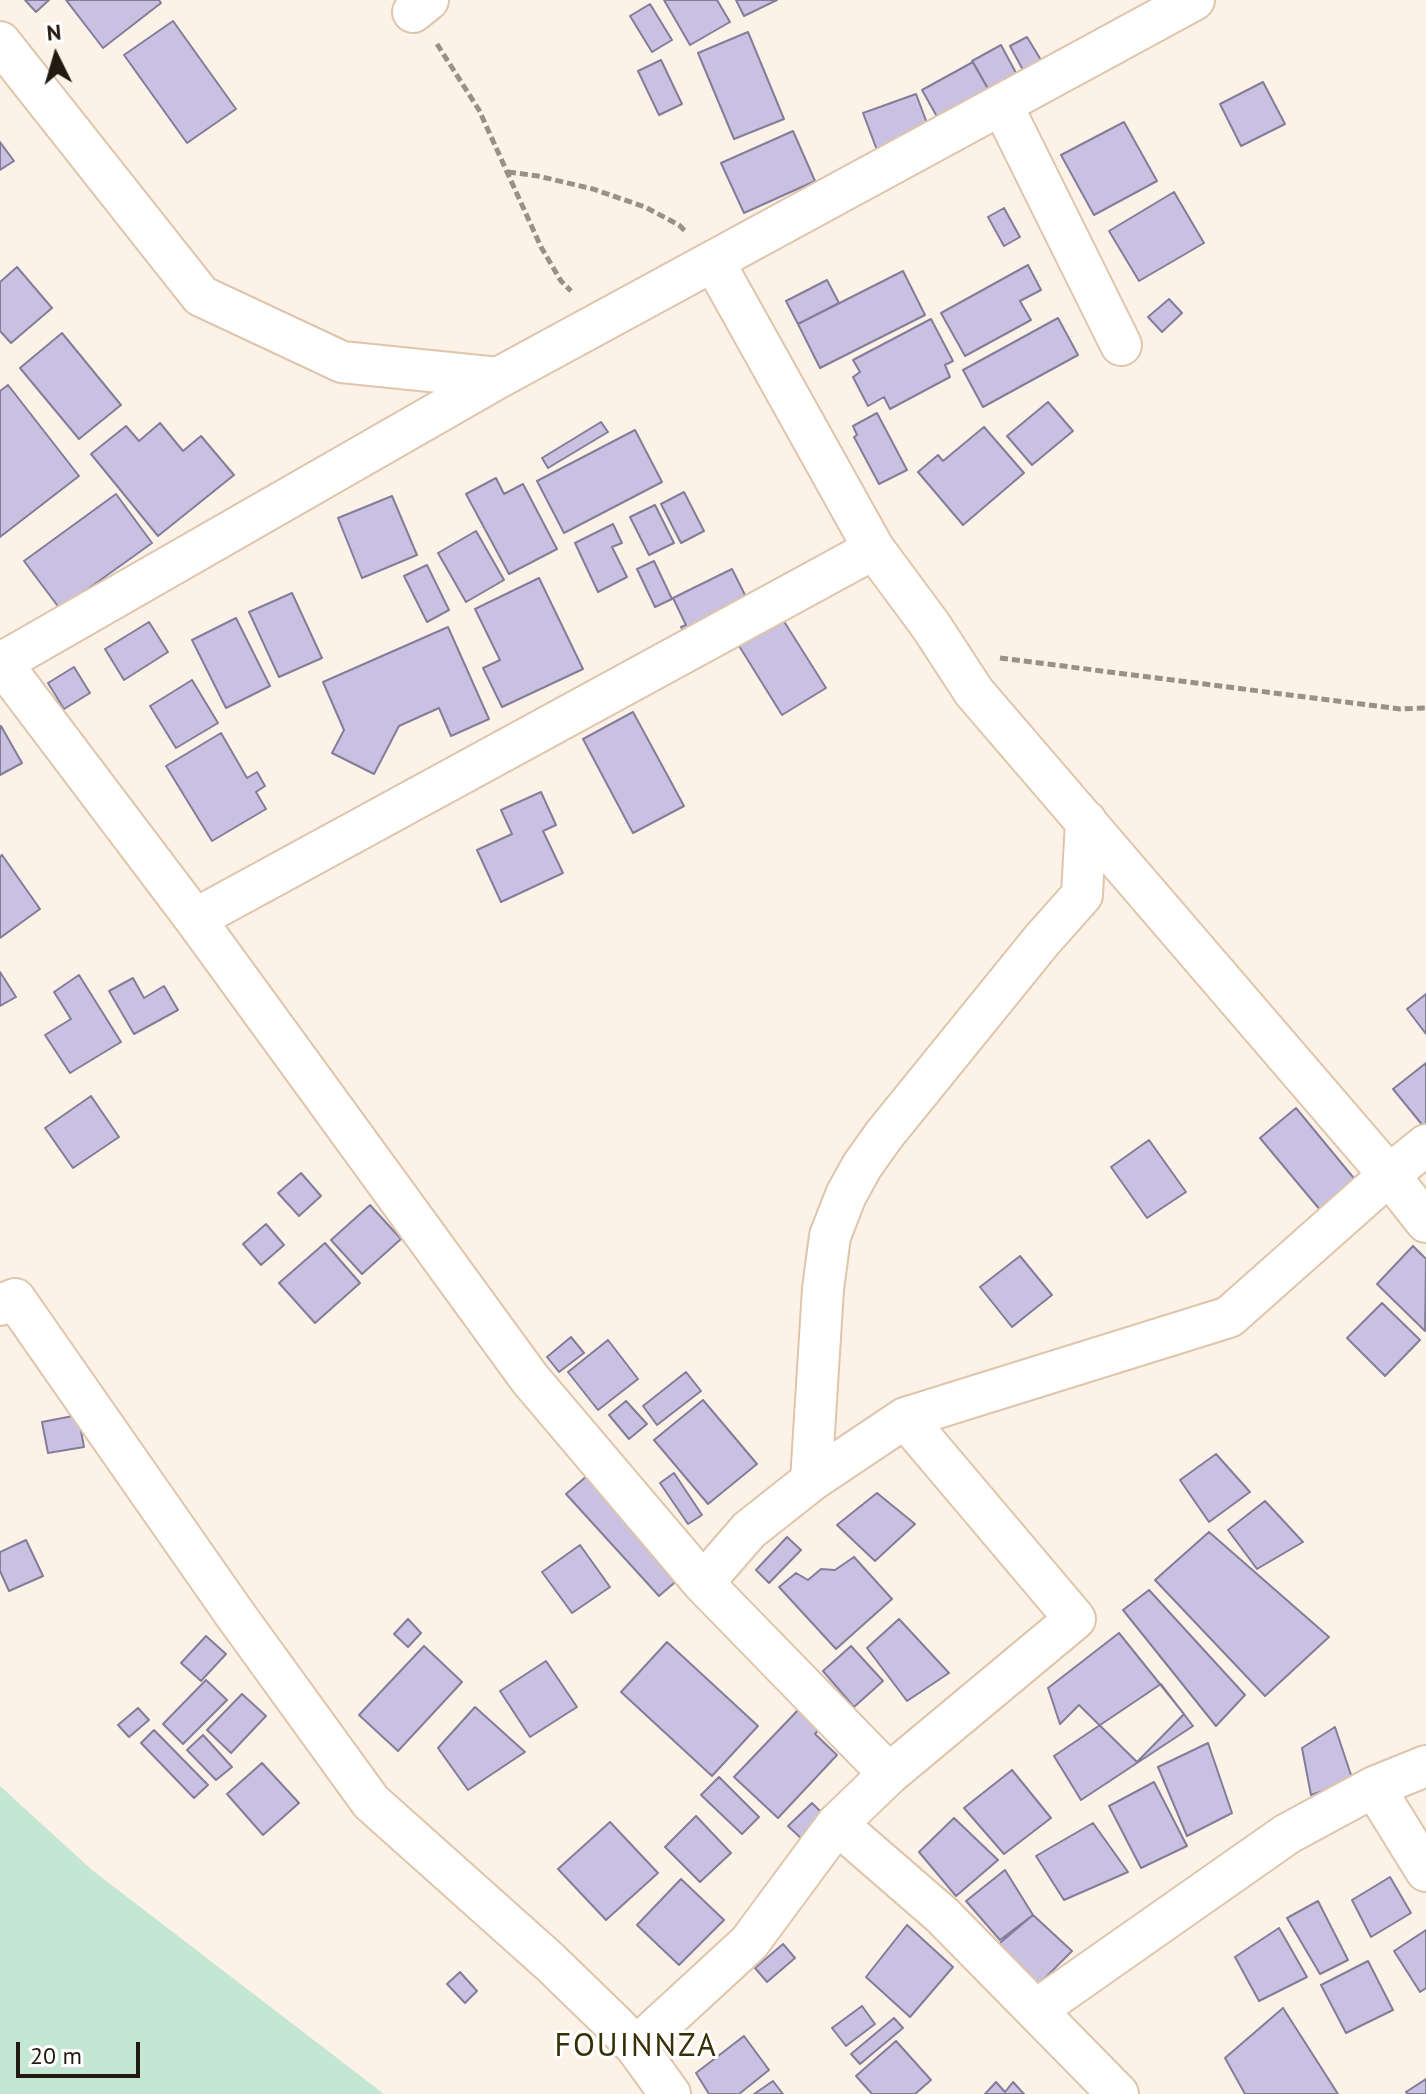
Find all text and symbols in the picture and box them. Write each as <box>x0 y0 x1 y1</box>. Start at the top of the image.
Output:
north arrow <box>16 16 96 96</box>
text: N <box>45 18 62 47</box>
scale bar <box>20 2026 144 2076</box>
district label: FOUINNZA <box>554 2028 718 2066</box>
text: 20 m <box>30 2040 82 2071</box>

